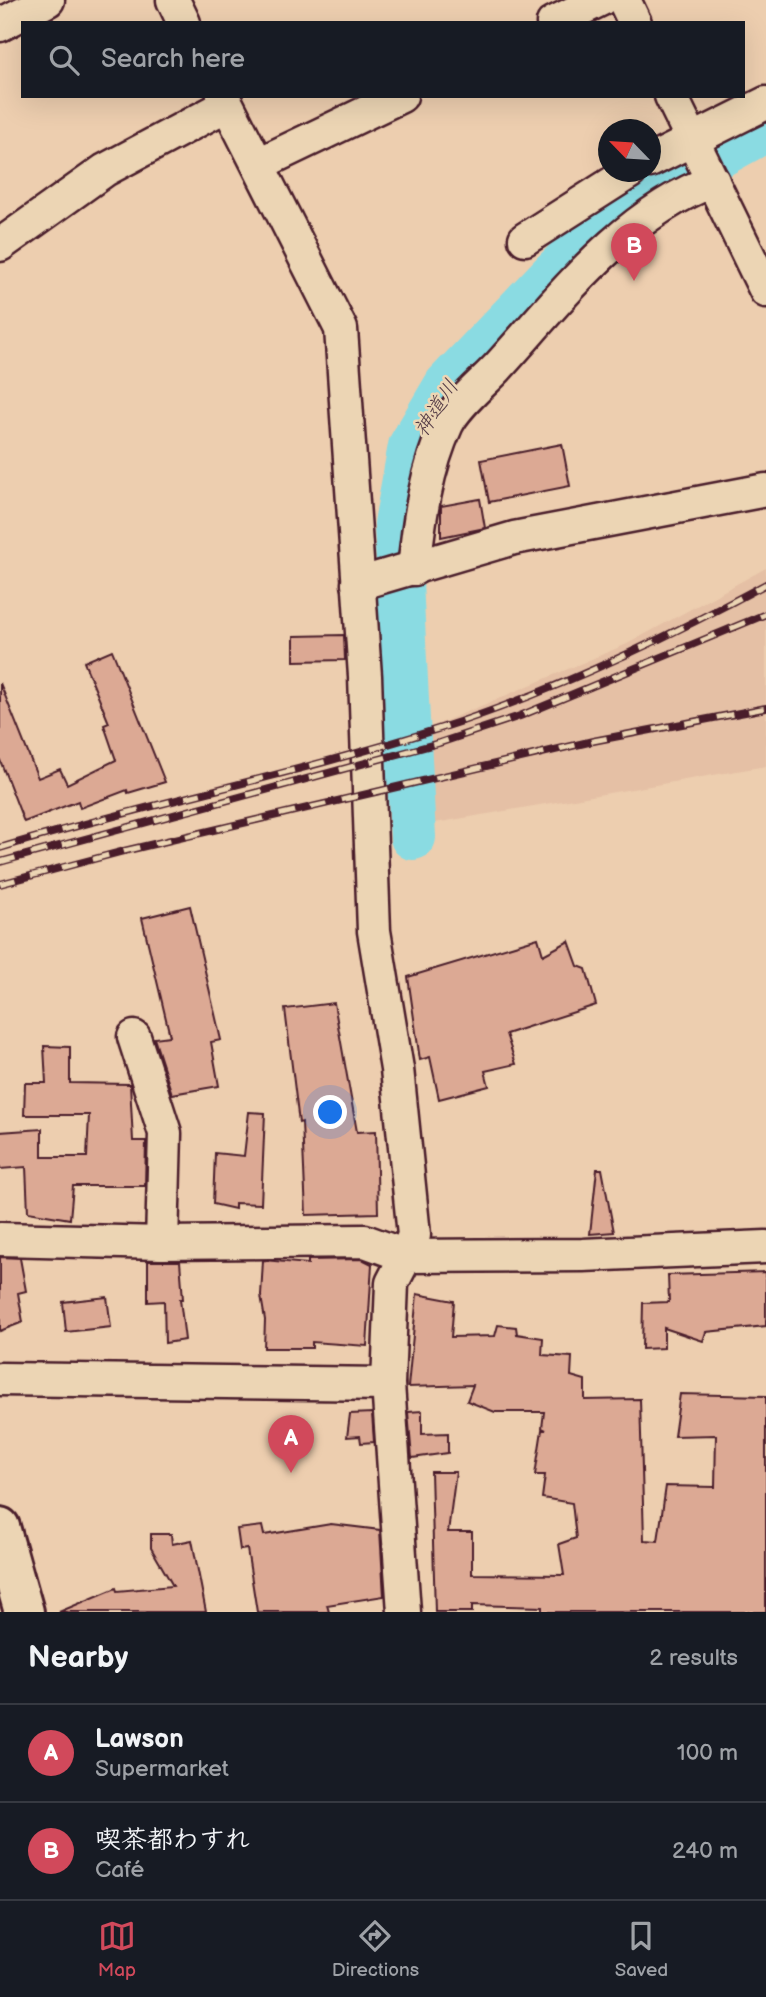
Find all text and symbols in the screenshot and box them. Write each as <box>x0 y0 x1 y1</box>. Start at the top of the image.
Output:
search box <box>21 21 745 98</box>
icon: search <box>45 41 83 79</box>
text: Search here <box>101 44 245 75</box>
north arrow <box>598 119 661 182</box>
pin: B <box>611 223 657 281</box>
water label: 神道川 <box>409 375 464 441</box>
your location <box>313 1095 347 1129</box>
pin: A <box>268 1415 314 1473</box>
text: Nearby <box>28 1640 128 1676</box>
text: 2 results <box>649 1644 738 1672</box>
text: Lawson <box>95 1724 184 1755</box>
text: A <box>44 1739 58 1767</box>
text: 100 m <box>677 1739 738 1767</box>
text: Supermarket <box>95 1755 229 1783</box>
text: 喫茶都わすれ <box>95 1825 250 1856</box>
text: B <box>43 1837 59 1865</box>
text: 240 m <box>672 1837 738 1865</box>
text: Café <box>95 1856 144 1884</box>
tab: Map <box>98 1917 136 1982</box>
tab: Directions <box>332 1917 419 1982</box>
tab: Saved <box>615 1917 668 1982</box>

